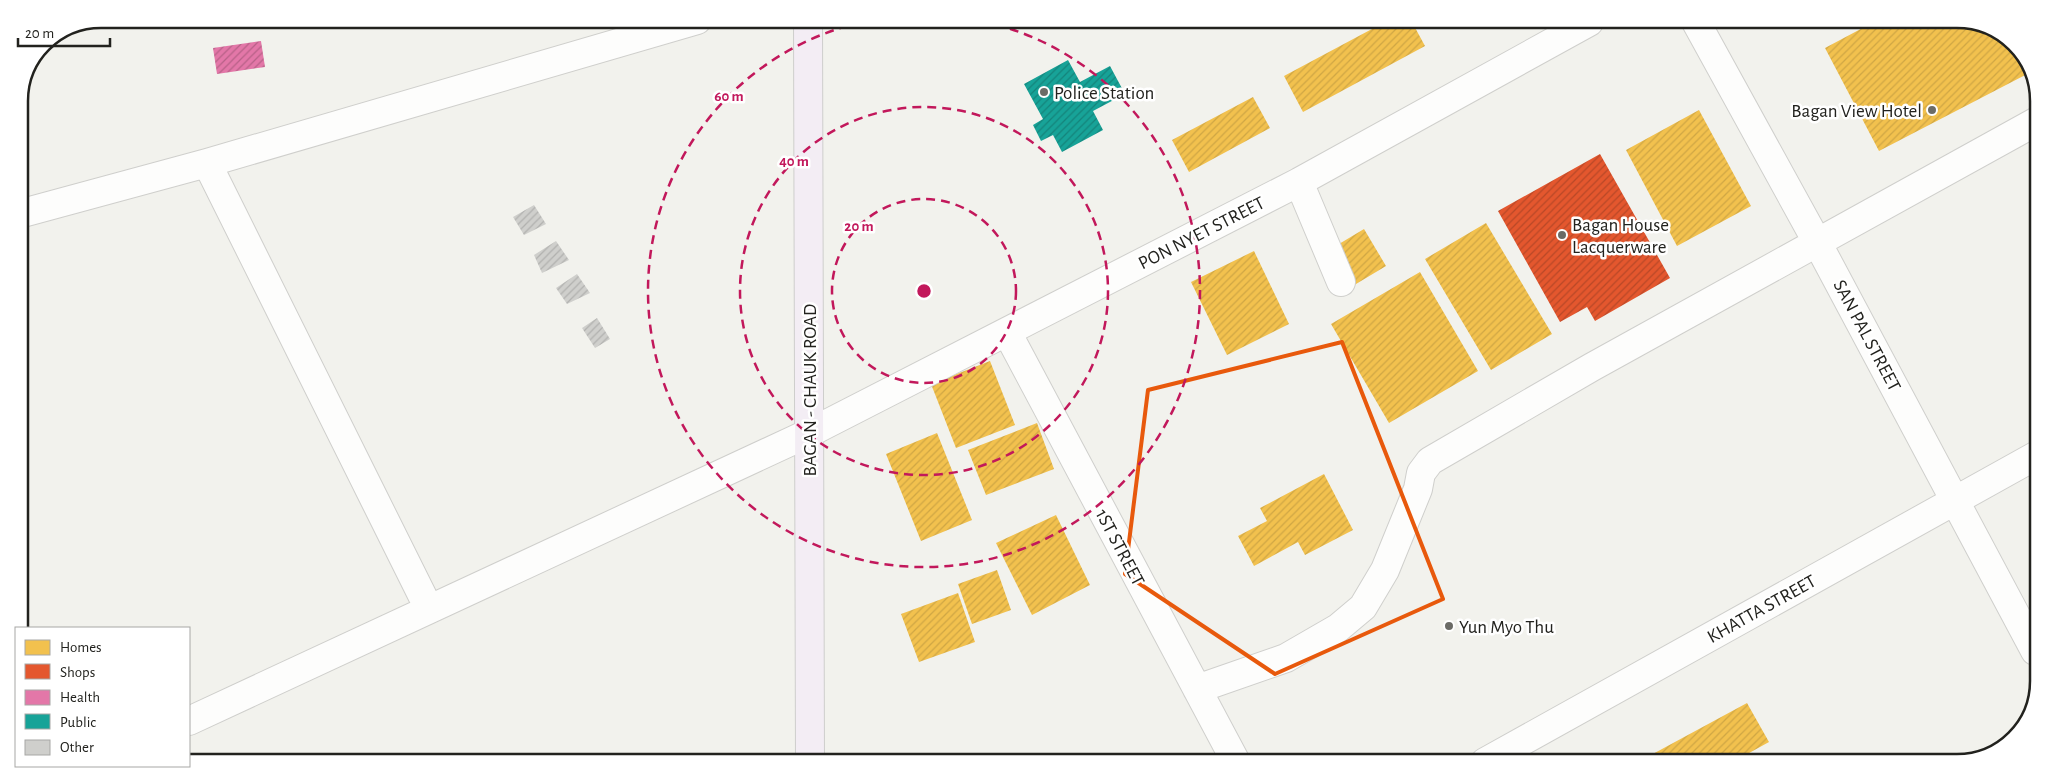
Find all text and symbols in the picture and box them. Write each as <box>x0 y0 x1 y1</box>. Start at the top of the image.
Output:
scale bar <box>18 15 110 47</box>
text: 20 m <box>25 26 54 41</box>
place label: Police Station <box>1054 84 1154 103</box>
marker: Police Station <box>1038 86 1050 98</box>
text: 60 m <box>714 89 744 104</box>
place label: Bagan View Hotel <box>1791 102 1922 121</box>
marker: Bagan View Hotel <box>1926 104 1938 116</box>
text: 40 m <box>779 154 809 169</box>
street label: PON NYET STREET <box>1136 193 1268 273</box>
place label: Bagan House Lacquerware <box>1572 216 1669 257</box>
text: 20 m <box>844 219 874 234</box>
marker: Bagan House Lacquerware <box>1556 229 1568 241</box>
street label: SAN PAL STREET <box>1829 277 1904 395</box>
centre of rings <box>915 282 933 300</box>
street label: BAGAN - CHAUK ROAD <box>801 304 820 476</box>
street label: 1ST STREET <box>1092 506 1148 589</box>
street label: KHATTA STREET <box>1704 572 1819 647</box>
place label: Yun Myo Thu <box>1459 618 1554 637</box>
marker: Yun Myo Thu <box>1443 620 1455 632</box>
legend <box>15 627 190 767</box>
text: Homes <box>60 640 102 655</box>
text: Shops <box>60 665 95 680</box>
text: Health <box>60 690 100 705</box>
text: Public <box>60 715 96 730</box>
text: Other <box>60 740 94 755</box>

